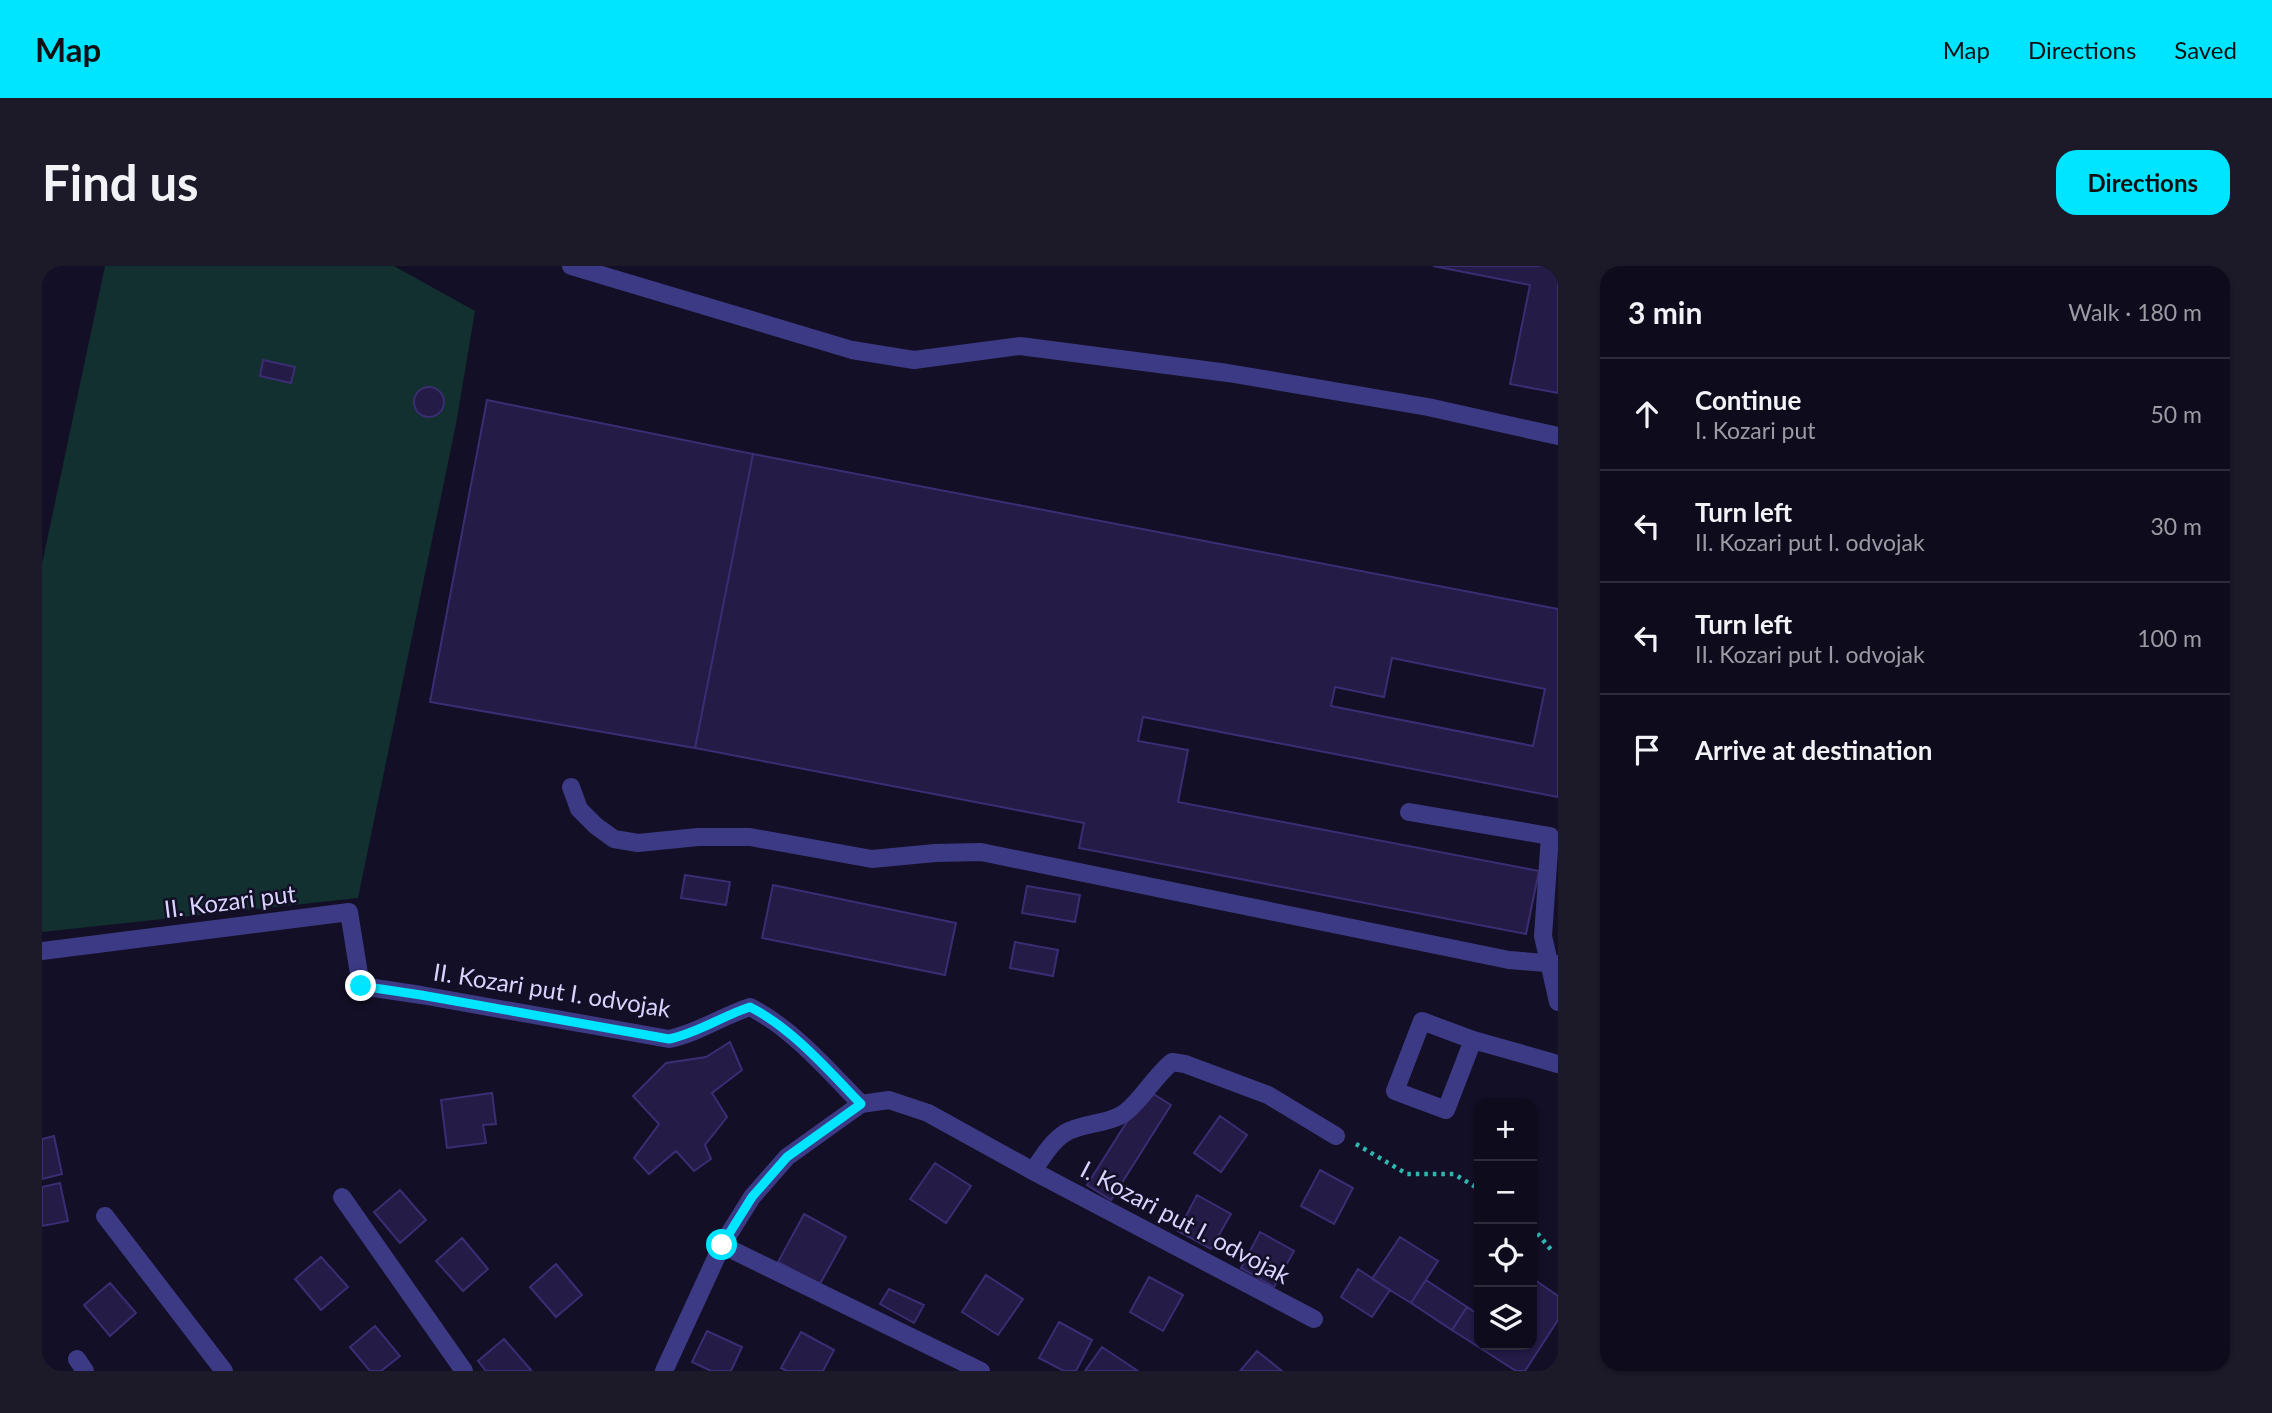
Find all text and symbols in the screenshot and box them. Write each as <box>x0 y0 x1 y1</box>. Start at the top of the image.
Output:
text: Map <box>35 29 101 69</box>
text: Map <box>1943 35 1990 64</box>
text: Directions <box>2028 35 2136 64</box>
text: Saved <box>2174 35 2237 64</box>
button: Directions <box>2056 150 2230 215</box>
text: Find us <box>42 153 199 211</box>
text: 3 min <box>1628 294 1702 330</box>
text: Walk · 180 m <box>2068 298 2202 326</box>
text: Continue <box>1695 384 1801 416</box>
icon: ahead <box>1628 395 1666 433</box>
text: 50 m <box>2151 400 2202 428</box>
text: I. Kozari put <box>1695 416 1816 444</box>
text: Turn left <box>1695 496 1792 528</box>
icon: left <box>1628 507 1666 545</box>
text: 30 m <box>2151 512 2202 540</box>
text: II. Kozari put I. odvojak <box>1695 528 1925 556</box>
text: Turn left <box>1695 608 1792 640</box>
icon: left <box>1628 619 1666 657</box>
text: 100 m <box>2137 624 2202 652</box>
text: II. Kozari put I. odvojak <box>1695 640 1925 668</box>
icon: arrive <box>1628 731 1666 769</box>
text: Arrive at destination <box>1695 734 1932 766</box>
street label: II. Kozari put <box>162 878 298 923</box>
street label: II. Kozari put I. odvojak <box>432 956 674 1023</box>
route end <box>345 970 376 1001</box>
map controls <box>1474 1098 1537 1350</box>
button: + <box>1474 1098 1537 1161</box>
street label: I. Kozari put I. odvojak <box>1076 1154 1296 1290</box>
button: − <box>1474 1161 1537 1224</box>
button: locate <box>1474 1224 1537 1287</box>
route start <box>706 1229 737 1260</box>
button: layers <box>1474 1287 1537 1350</box>

